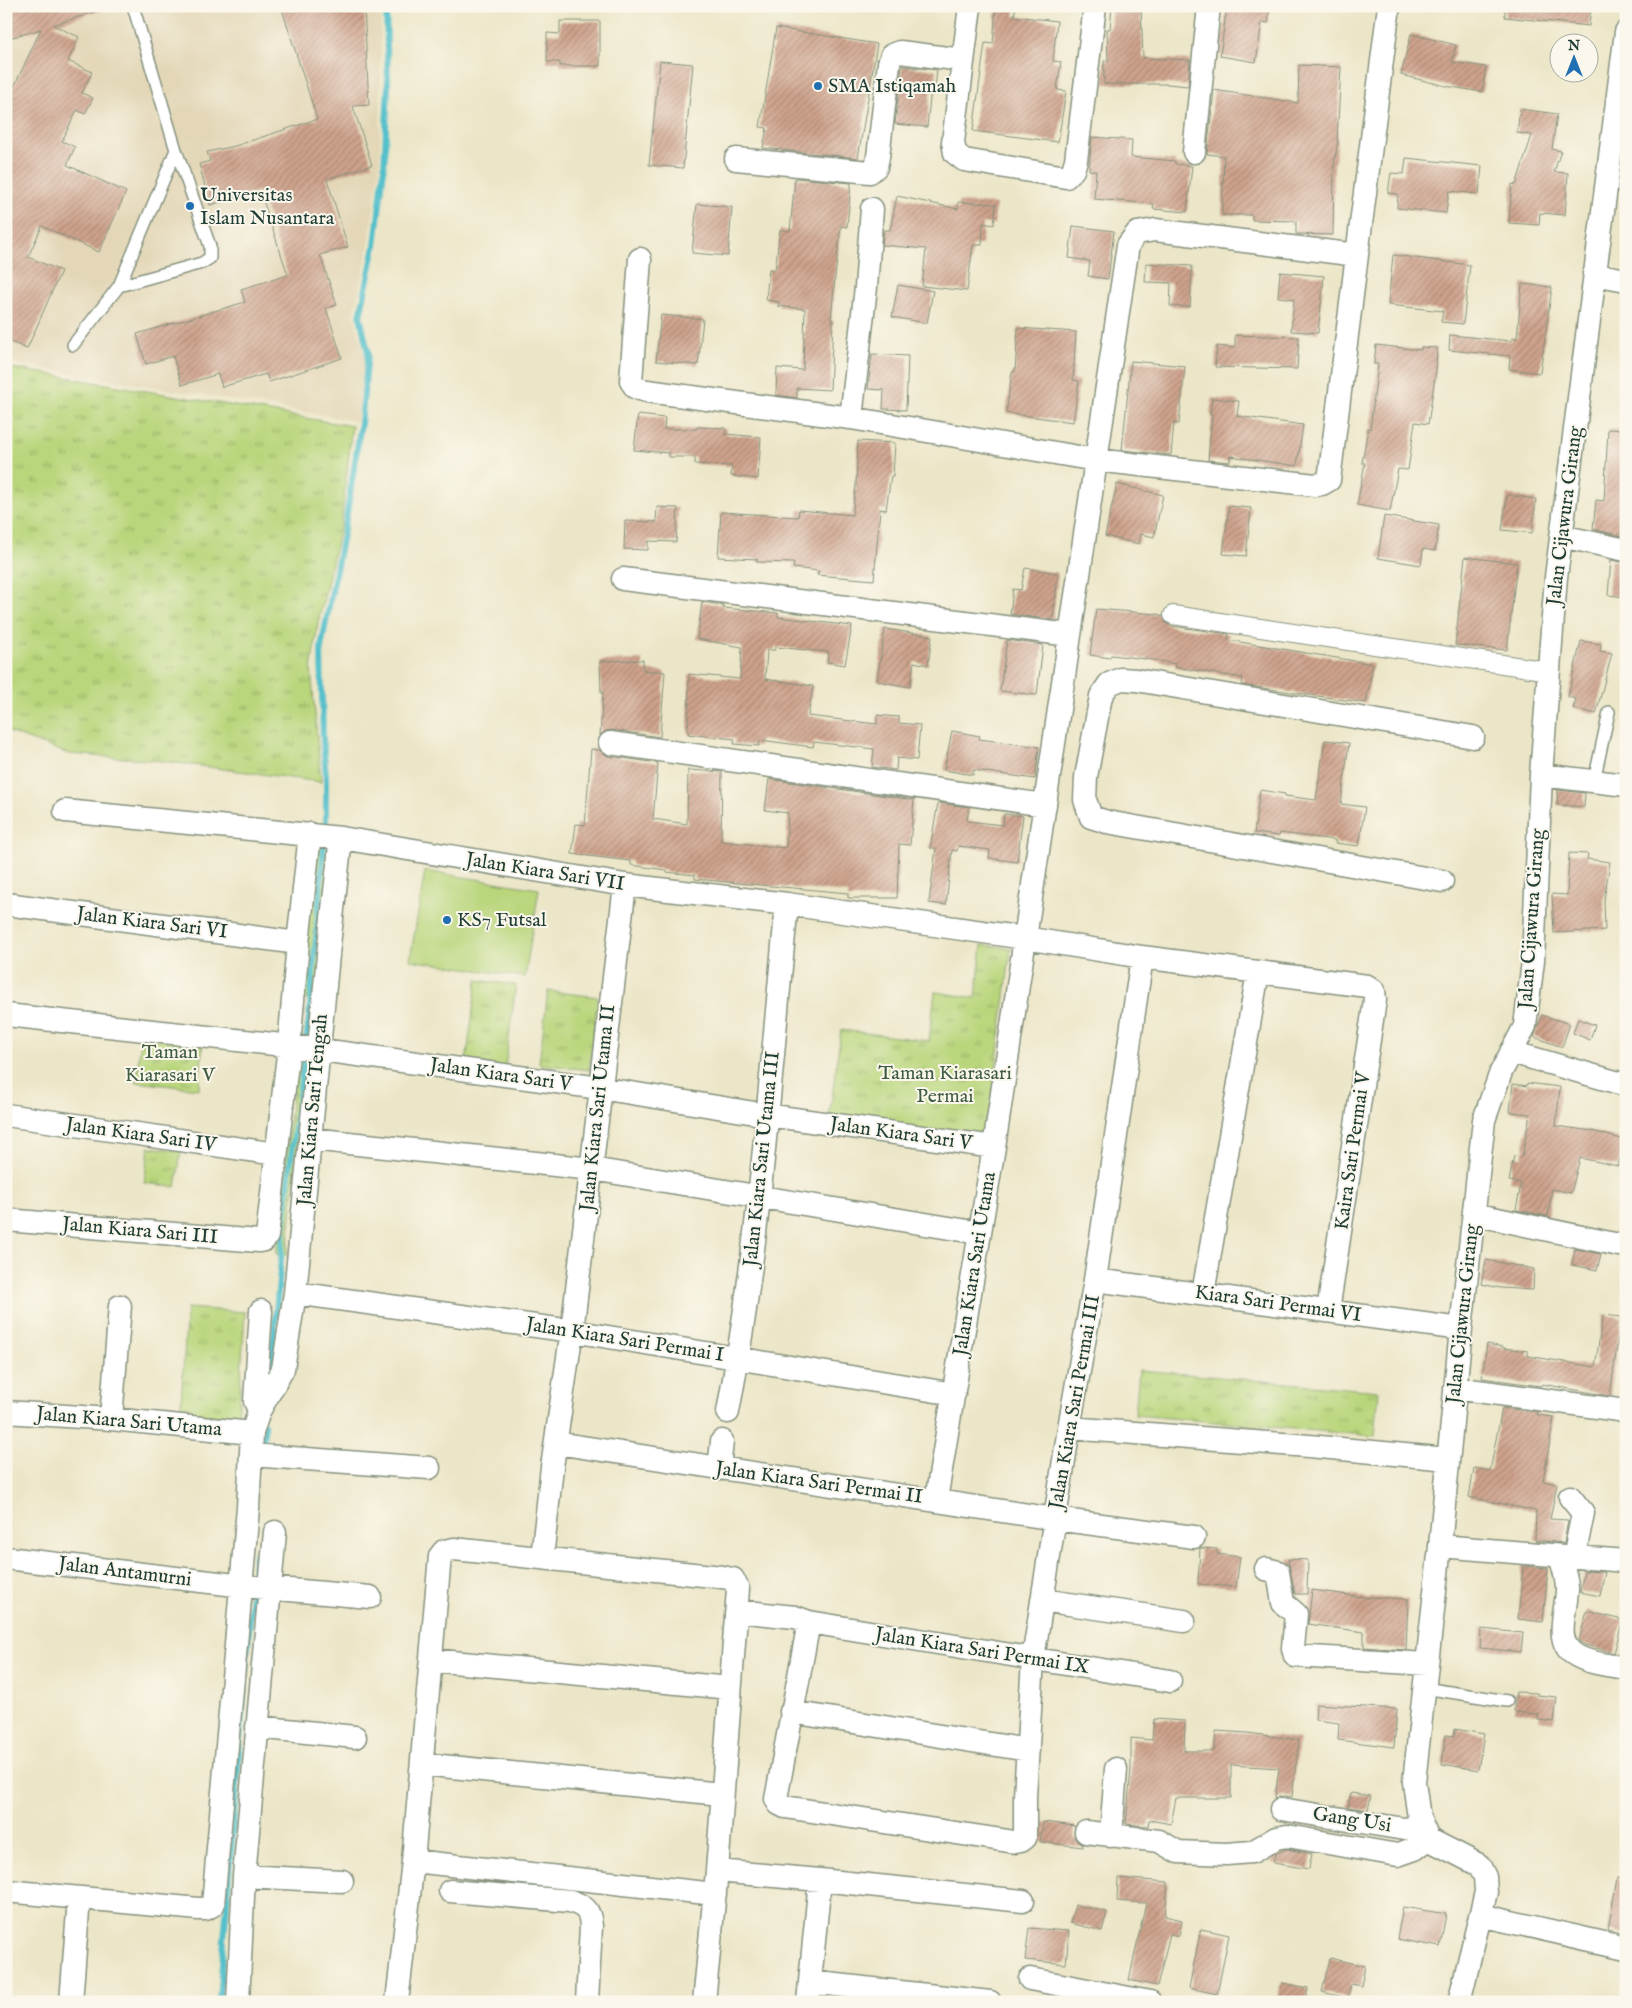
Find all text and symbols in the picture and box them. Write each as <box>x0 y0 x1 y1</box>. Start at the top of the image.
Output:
north arrow <box>1550 32 1600 82</box>
text: N <box>1567 37 1580 55</box>
place label: SMA Istiqamah <box>828 74 956 99</box>
marker: SMA Istiqamah <box>812 80 824 92</box>
place label: Universitas Islam Nusantara <box>200 183 335 231</box>
marker: Universitas Islam Nusantara <box>184 200 196 212</box>
street label: Jalan Cijawura Girang <box>1541 424 1589 609</box>
street label: Jalan Cijawura Girang <box>1513 827 1551 1012</box>
street label: Jalan Kiara Sari VII <box>462 847 627 897</box>
street label: Jalan Kiara Sari VI <box>73 901 229 945</box>
place label: KS7 Futsal <box>457 908 547 933</box>
marker: KS7 Futsal <box>441 914 453 926</box>
street label: Jalan Kiara Sari Utama II <box>574 1003 621 1215</box>
street label: Jalan Kiara Sari Tengah <box>292 1012 334 1209</box>
park label: Taman Kiarasari V <box>125 1040 216 1088</box>
street label: Jalan Kiara Sari Utama III <box>738 1050 786 1270</box>
street label: Jalan Kiara Sari V <box>426 1052 575 1097</box>
park label: Taman Kiarasari Permai <box>878 1061 1012 1109</box>
street label: Kaira Sari Permai V <box>1330 1069 1377 1232</box>
street label: Jalan Kiara Sari V <box>826 1111 975 1156</box>
street label: Jalan Kiara Sari IV <box>62 1112 219 1158</box>
street label: Jalan Kiara Sari Utama <box>948 1170 1002 1360</box>
street label: Jalan Kiara Sari III <box>59 1212 219 1250</box>
street label: Jalan Cijawura Girang <box>1441 1222 1485 1407</box>
street label: Kiara Sari Permai VI <box>1193 1280 1363 1328</box>
street label: Jalan Kiara Sari Permai III <box>1043 1292 1106 1513</box>
street label: Jalan Kiara Sari Permai I <box>522 1312 726 1368</box>
street label: Jalan Kiara Sari Utama <box>33 1401 223 1443</box>
street label: Jalan Kiara Sari Permai II <box>712 1456 925 1510</box>
street label: Jalan Antamurni <box>55 1551 193 1593</box>
street label: Jalan Kiara Sari Permai IX <box>871 1621 1091 1680</box>
street label: Gang Usi <box>1311 1801 1393 1839</box>

